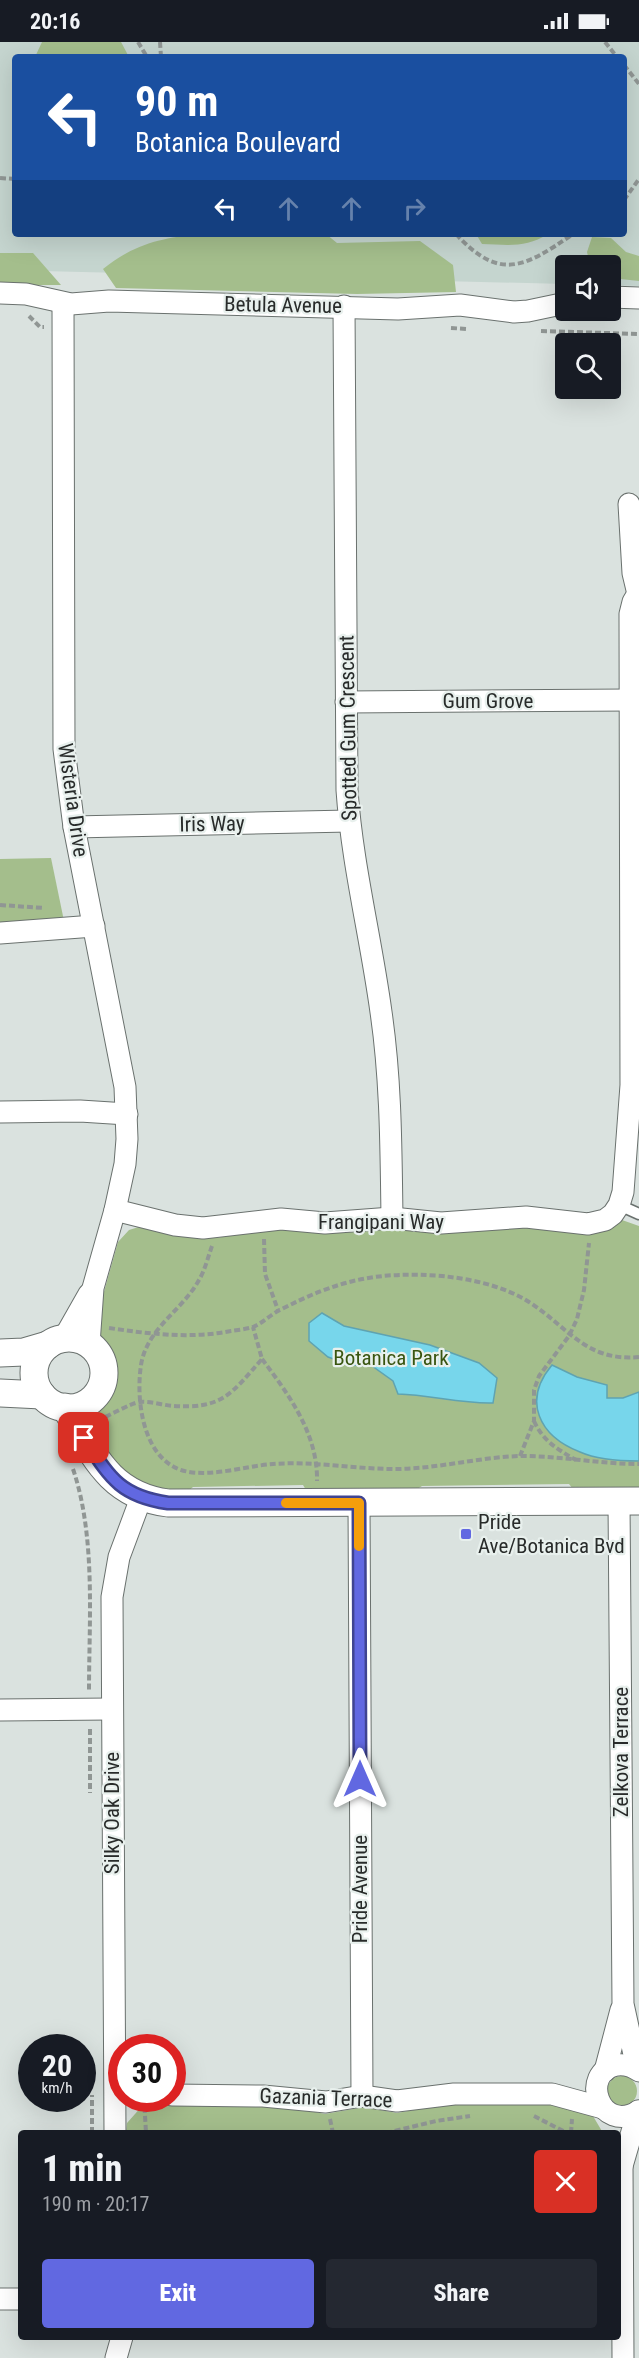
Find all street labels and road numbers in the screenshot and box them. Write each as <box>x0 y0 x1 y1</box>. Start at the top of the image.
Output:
street label: Betula Avenue <box>224 292 342 318</box>
street label: Spotted Gum Crescent <box>334 635 362 821</box>
street label: Gum Grove <box>443 689 534 713</box>
street label: Wisteria Drive <box>53 742 93 858</box>
street label: Iris Way <box>179 811 245 837</box>
street label: Frangipani Way <box>318 1210 444 1234</box>
street label: Zelkova Terrace <box>609 1687 633 1817</box>
street label: Silky Oak Drive <box>100 1752 124 1874</box>
street label: Pride Avenue <box>348 1835 372 1943</box>
street label: Gazania Terrace <box>259 2084 393 2112</box>

